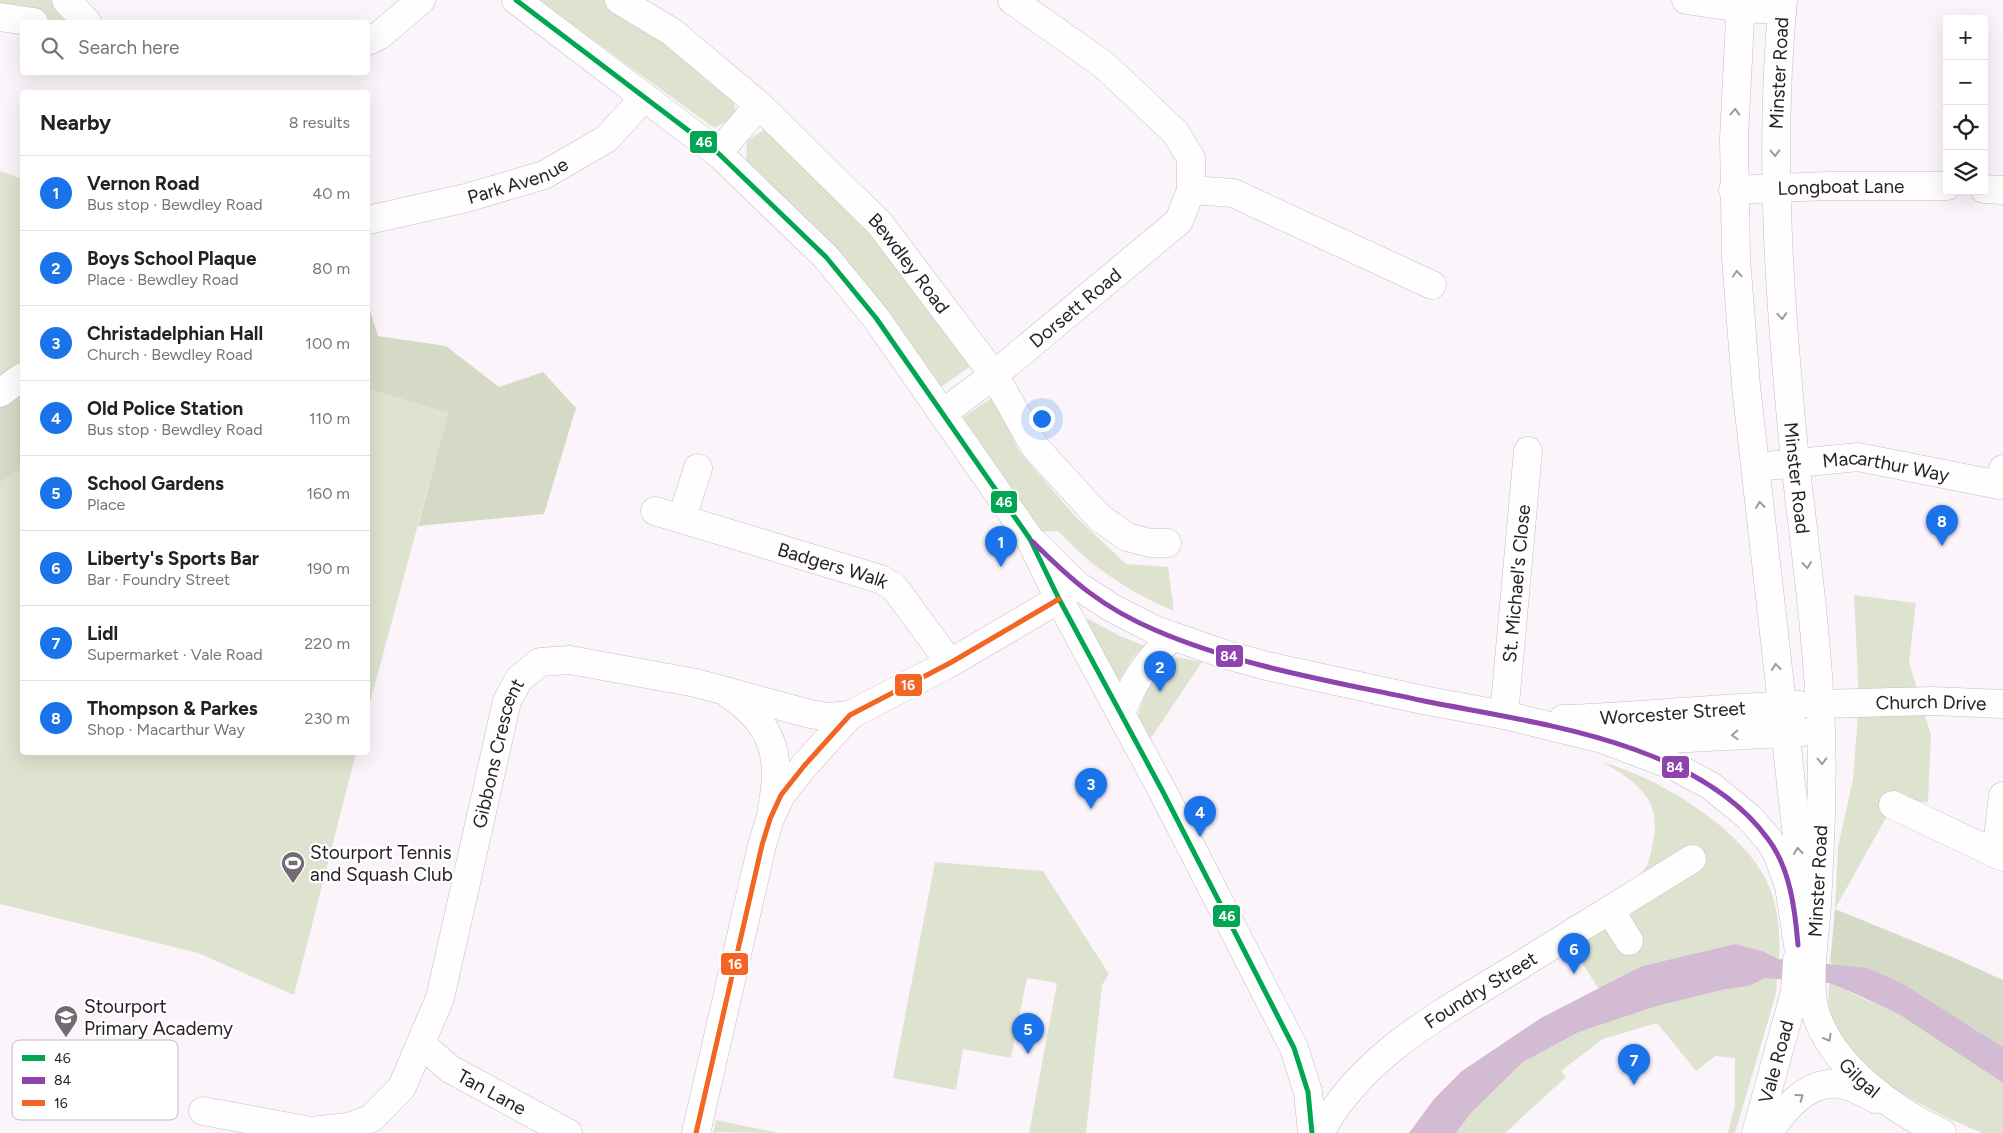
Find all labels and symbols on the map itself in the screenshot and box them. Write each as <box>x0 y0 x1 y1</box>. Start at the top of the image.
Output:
street label: Minster Road <box>1765 16 1793 130</box>
one-way arrow <box>1730 107 1740 115</box>
line badge: 46 <box>689 130 718 154</box>
text: 46 <box>696 134 712 151</box>
one-way arrow <box>1770 150 1780 158</box>
street label: Park Avenue <box>465 152 572 208</box>
street label: Longboat Lane <box>1777 174 1904 200</box>
street label: Bewdley Road <box>864 208 955 318</box>
street label: Dorsett Road <box>1024 263 1126 352</box>
one-way arrow <box>1732 270 1743 278</box>
one-way arrow <box>1777 312 1788 320</box>
your location <box>1029 406 1055 432</box>
street label: Minster Road <box>1780 421 1815 535</box>
street label: Macarthur Way <box>1821 446 1951 486</box>
line badge: 46 <box>990 490 1018 514</box>
text: 46 <box>996 494 1012 511</box>
one-way arrow <box>1755 501 1766 509</box>
street label: St. Michael's Close <box>1497 503 1535 664</box>
pin: 8 <box>1926 505 1958 546</box>
pin: 1 <box>985 526 1017 567</box>
street label: Badgers Walk <box>775 537 894 593</box>
one-way arrow <box>1801 561 1812 569</box>
line badge: 84 <box>1215 644 1244 668</box>
text: 84 <box>1220 648 1238 665</box>
pin: 2 <box>1144 651 1176 692</box>
one-way arrow <box>1772 663 1782 671</box>
line badge: 16 <box>894 673 923 697</box>
street label: Gibbons Crescent <box>467 674 529 830</box>
text: 16 <box>901 677 915 694</box>
street label: Church Drive <box>1875 689 1987 715</box>
street label: Worcester Street <box>1599 696 1747 729</box>
one-way arrow <box>1731 730 1739 741</box>
line badge: 84 <box>1661 755 1690 779</box>
one-way arrow <box>1817 758 1827 766</box>
text: 84 <box>1666 759 1684 776</box>
pin: 3 <box>1075 768 1107 809</box>
pin: 4 <box>1184 796 1216 837</box>
street label: Minster Road <box>1804 824 1832 938</box>
place label: Stourport Tennis and Squash Club <box>310 841 453 886</box>
one-way arrow <box>1793 847 1804 855</box>
sports icon: Stourport Tennis and Squash Club <box>280 850 306 884</box>
line badge: 46 <box>1212 904 1241 928</box>
text: 46 <box>1219 908 1235 925</box>
pin: 6 <box>1558 933 1590 974</box>
street label: Foundry Street <box>1420 946 1541 1033</box>
line badge: 16 <box>720 952 749 976</box>
text: 16 <box>728 956 742 973</box>
place label: Stourport Primary Academy <box>84 995 233 1040</box>
school or university icon: Stourport Primary Academy <box>53 1004 79 1038</box>
pin: 5 <box>1012 1013 1044 1054</box>
street label: Vale Road <box>1753 1018 1798 1106</box>
one-way arrow <box>1822 1033 1832 1042</box>
legend <box>12 1040 178 1120</box>
pin: 7 <box>1618 1044 1650 1085</box>
text: 46 <box>54 1050 71 1067</box>
street label: Gilgal <box>1834 1053 1885 1103</box>
street label: Tan Lane <box>454 1064 530 1120</box>
text: 84 <box>54 1072 72 1089</box>
one-way arrow <box>1794 1094 1804 1103</box>
text: 16 <box>54 1095 68 1112</box>

